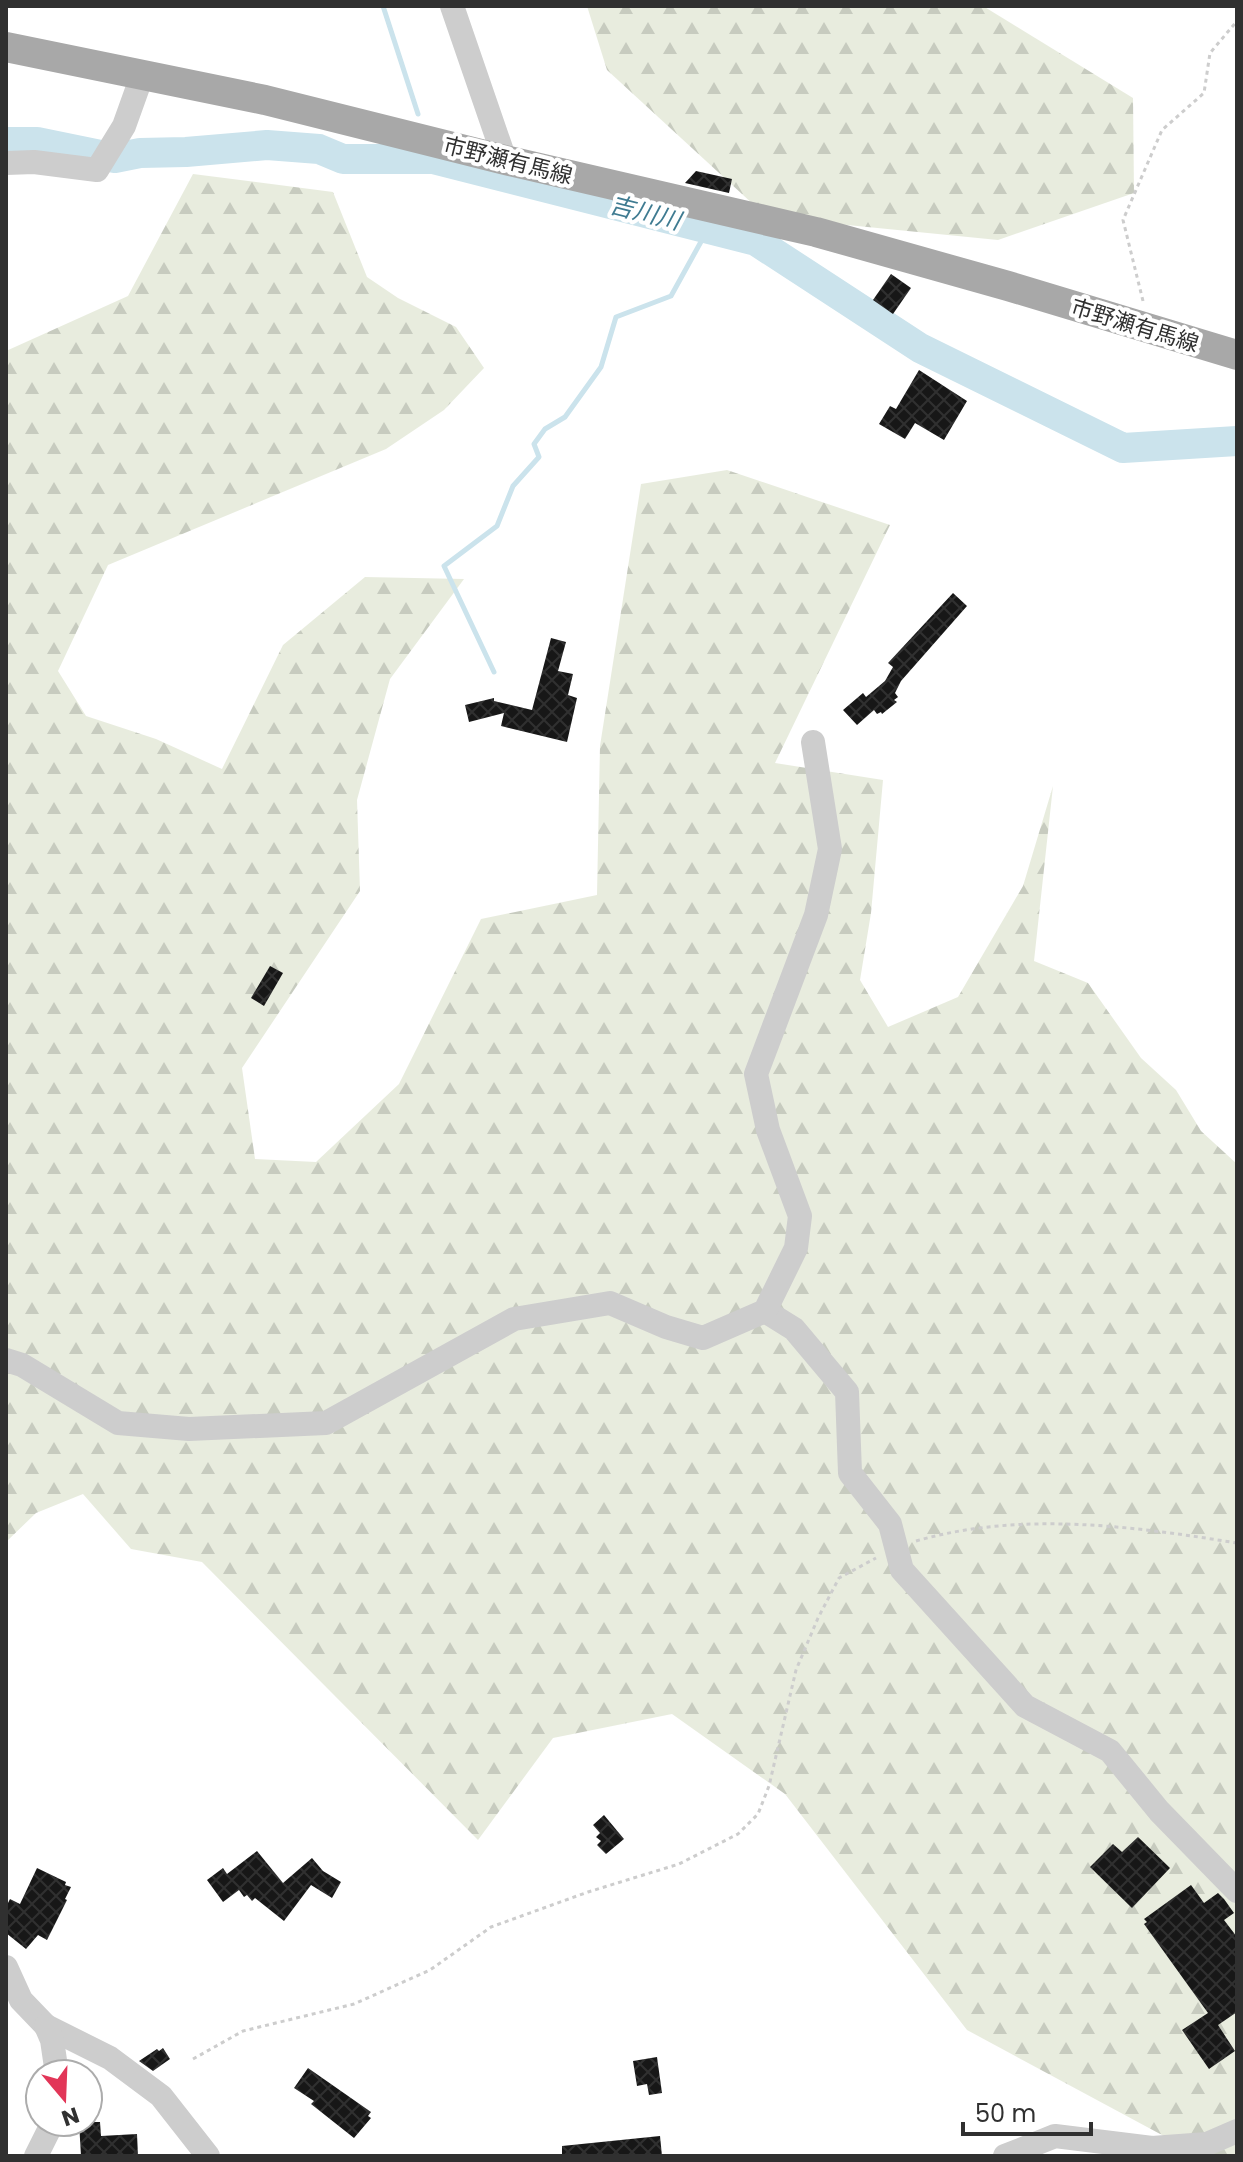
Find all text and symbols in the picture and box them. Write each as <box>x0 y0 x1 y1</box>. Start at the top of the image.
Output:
street label: 市野瀬有馬線 <box>440 129 576 191</box>
water label: 吉川川 <box>606 188 687 238</box>
street label: 市野瀬有馬線 <box>1067 291 1203 360</box>
north arrow <box>24 2058 104 2138</box>
scale bar <box>963 2086 1091 2136</box>
text: 50 m <box>975 2097 1036 2130</box>
text: N <box>57 2099 83 2134</box>

